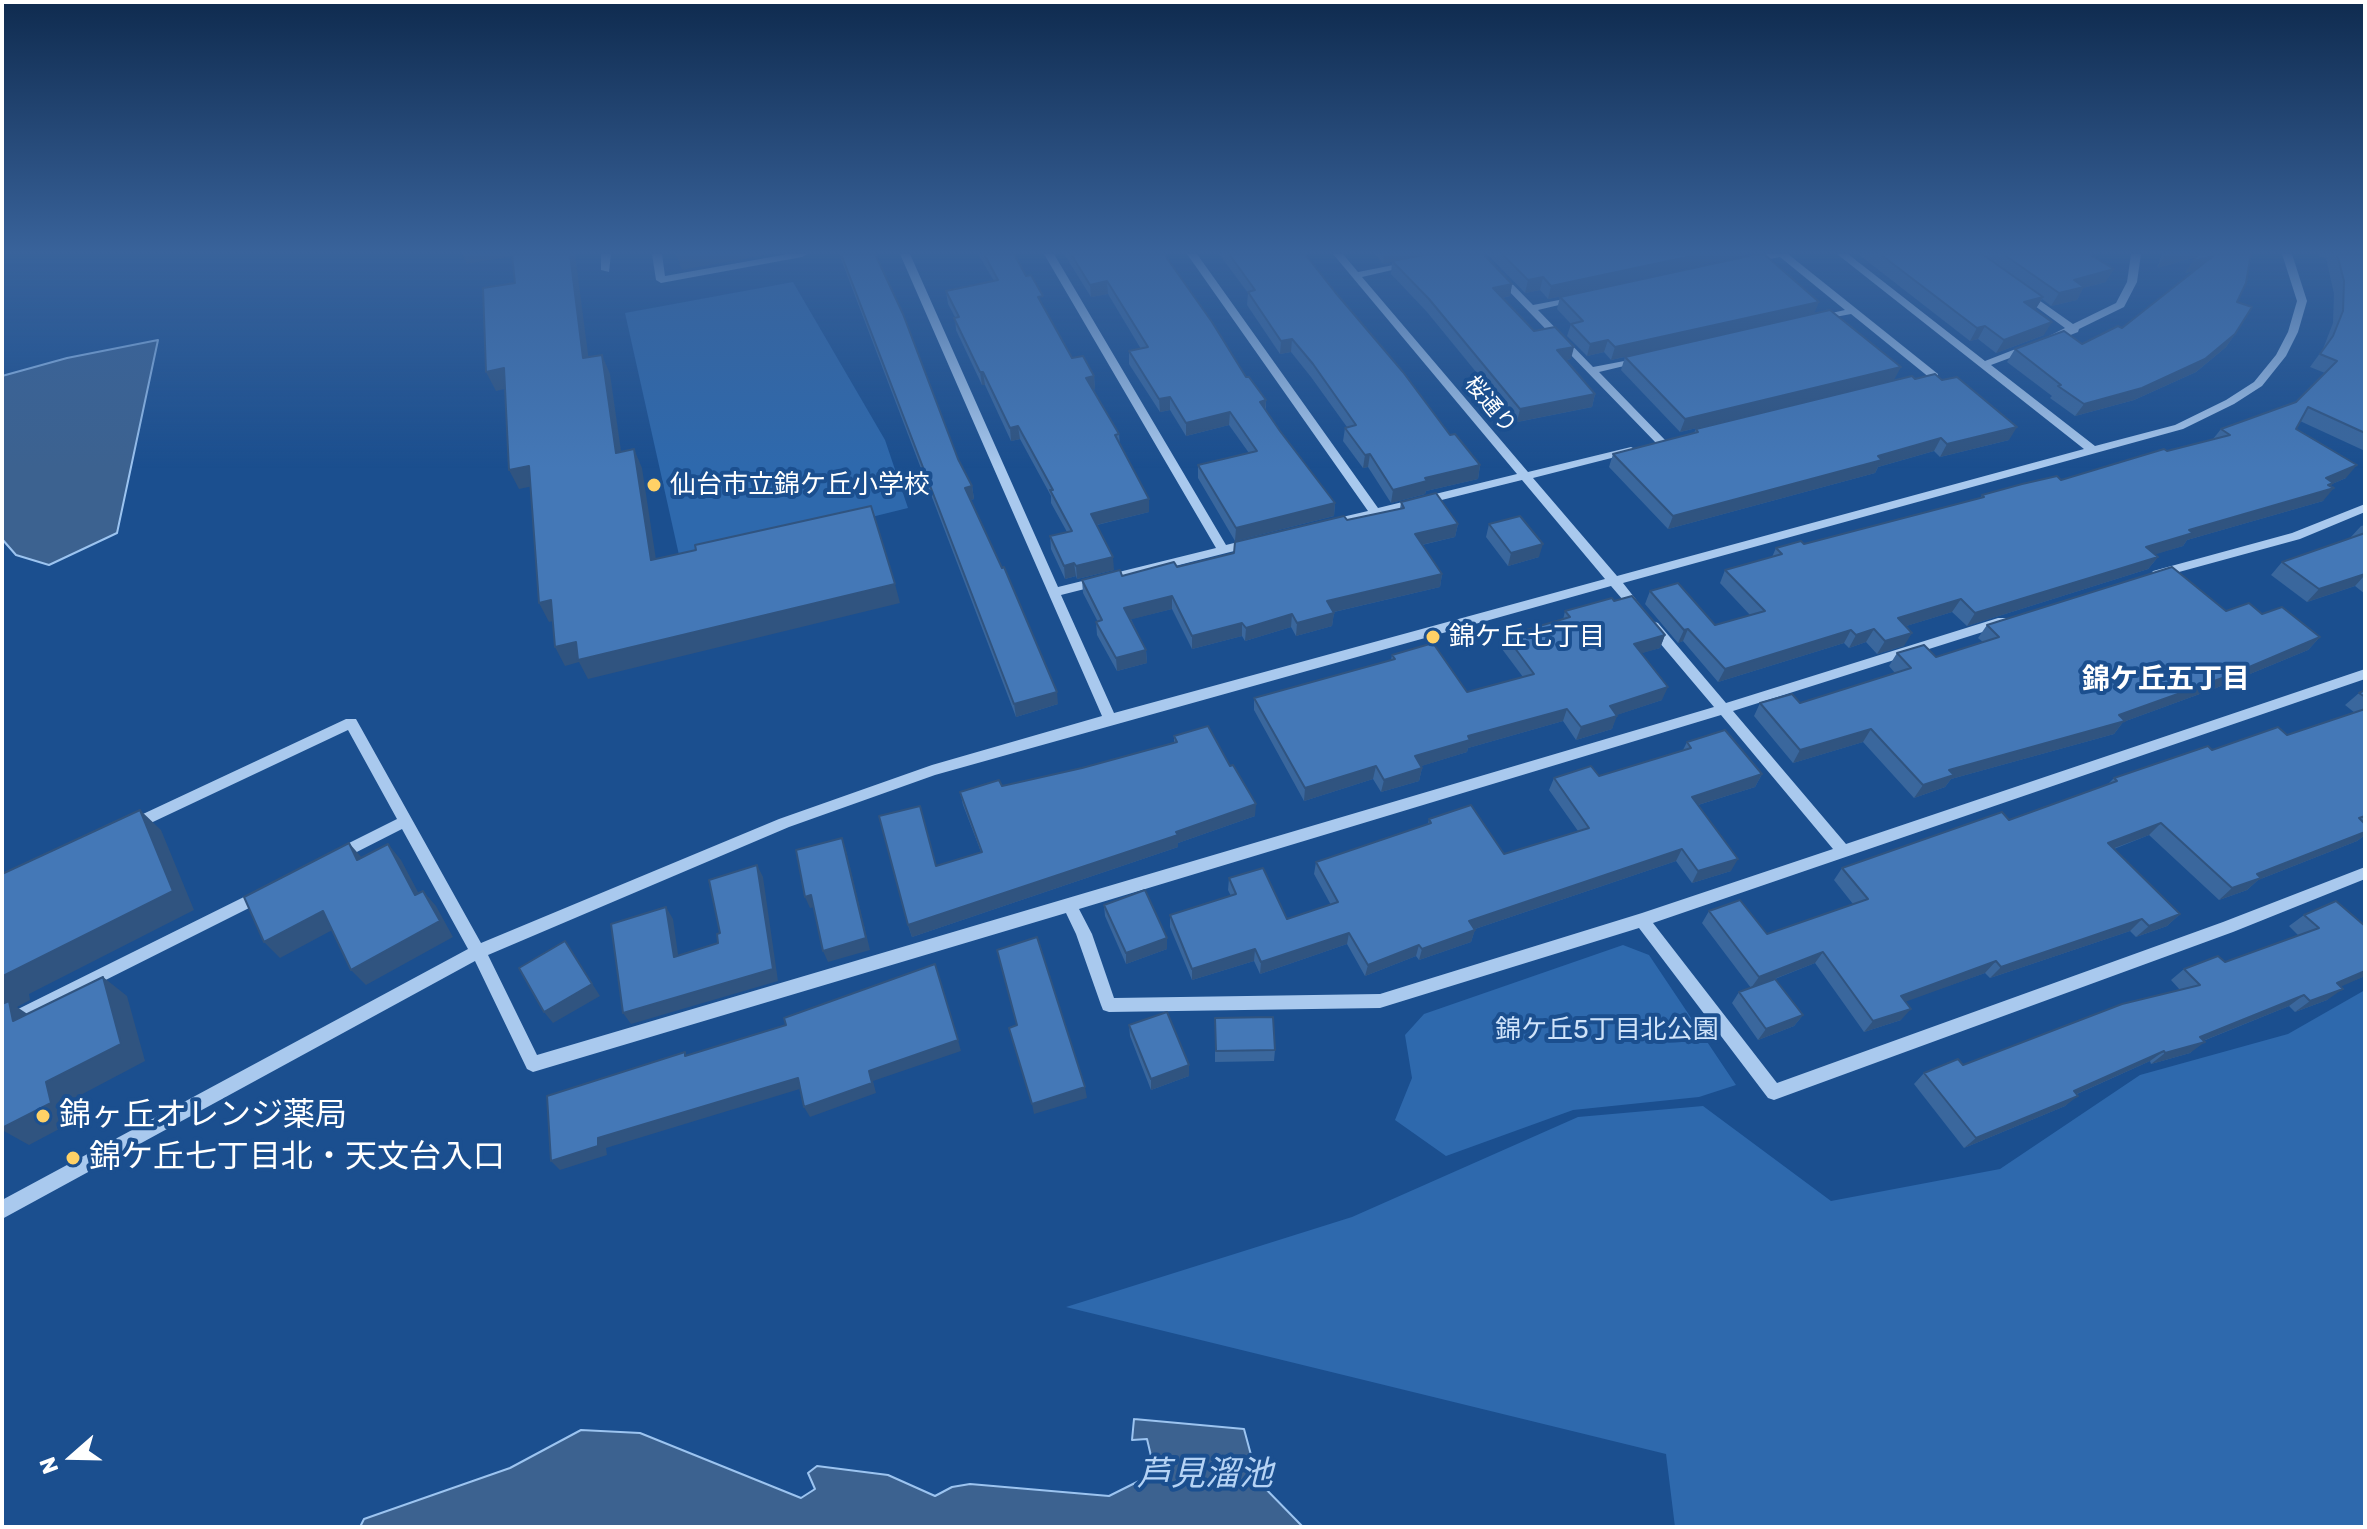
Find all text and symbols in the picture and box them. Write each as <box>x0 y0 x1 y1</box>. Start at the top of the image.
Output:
street label: 桜通り <box>1459 371 1521 439</box>
place label: 仙台市立錦ケ丘小学校 <box>670 469 930 501</box>
marker: 仙台市立錦ケ丘小学校 <box>645 476 663 494</box>
place label: 錦ケ丘七丁目 <box>1449 621 1605 653</box>
marker: 錦ケ丘七丁目 <box>1424 628 1442 646</box>
district label: 錦ケ丘五丁目 <box>2082 663 2250 697</box>
park label: 錦ケ丘5丁目北公園 <box>1495 1014 1719 1046</box>
place label: 錦ヶ丘オレンジ薬局 <box>59 1097 347 1135</box>
marker: 錦ヶ丘オレンジ薬局 <box>34 1107 52 1125</box>
place label: 錦ケ丘七丁目北・天文台入口 <box>89 1139 505 1177</box>
marker: 錦ケ丘七丁目北・天文台入口 <box>64 1149 82 1167</box>
north arrow <box>32 1417 112 1497</box>
text: N <box>34 1453 64 1477</box>
water label: 芦見溜池 <box>1137 1455 1273 1495</box>

